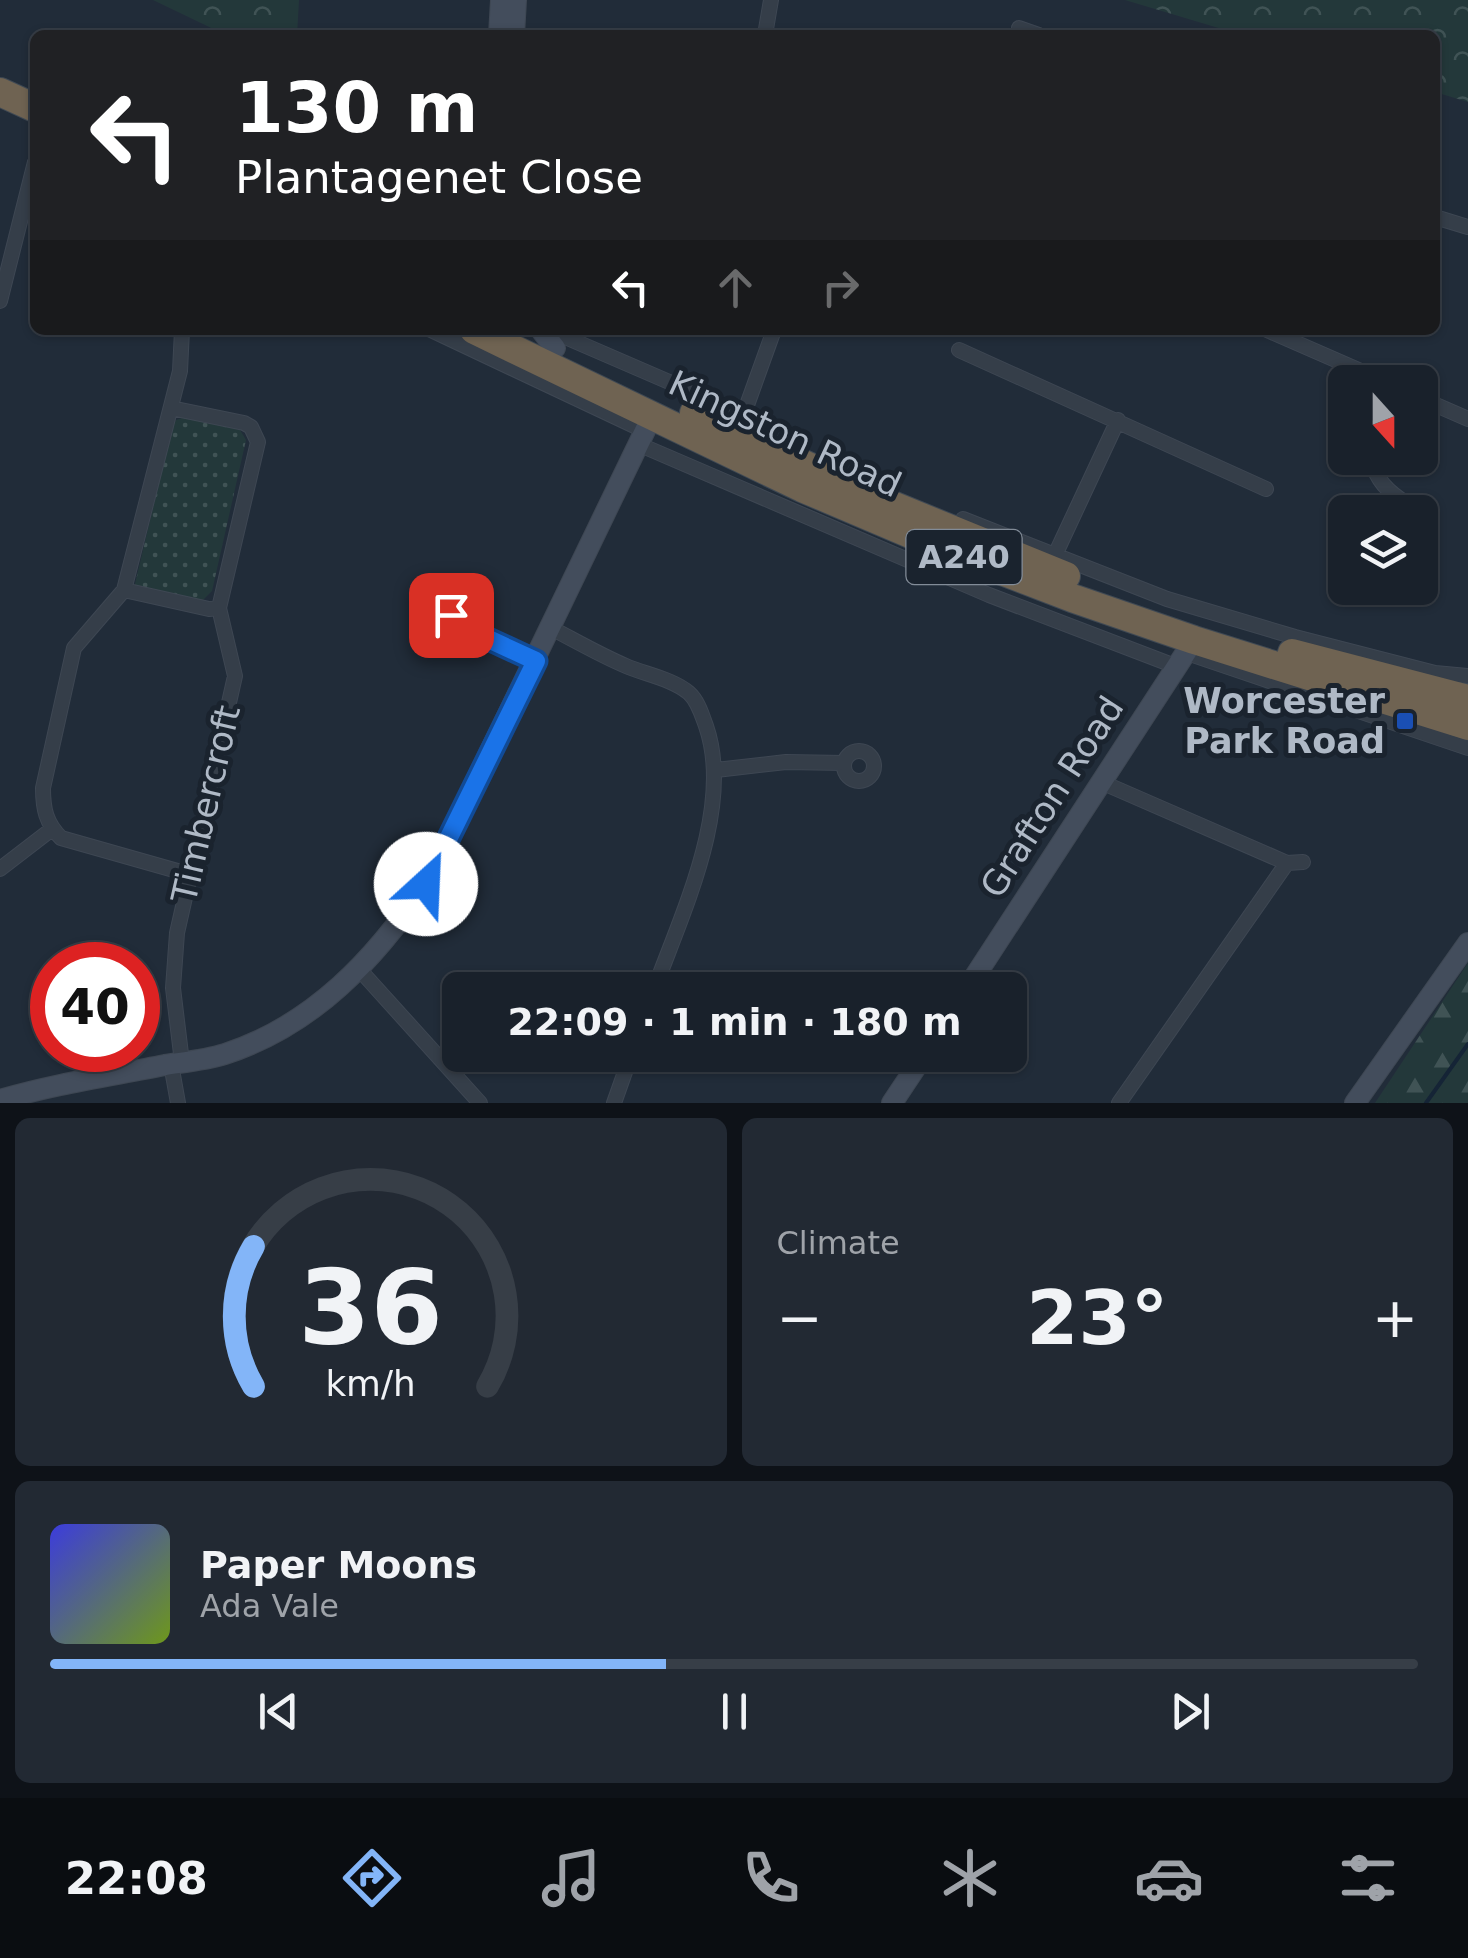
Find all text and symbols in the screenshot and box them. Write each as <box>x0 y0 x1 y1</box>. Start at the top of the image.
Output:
text: 130 m <box>235 67 478 149</box>
icon: left <box>70 70 200 200</box>
text: Plantagenet Close <box>235 151 643 204</box>
icon: left <box>603 260 658 315</box>
icon: ahead <box>708 260 763 315</box>
icon: right <box>813 260 868 315</box>
street label: Kingston Road <box>663 363 907 505</box>
north arrow <box>1328 365 1438 475</box>
map controls <box>1328 365 1438 605</box>
button: layers <box>1328 495 1438 605</box>
road number: A240 <box>906 530 1022 584</box>
pin <box>409 573 494 658</box>
icon: arrive <box>424 588 479 643</box>
place label: Worcester Park Road <box>1183 681 1386 761</box>
street label: Grafton Road <box>972 689 1132 905</box>
street label: Timbercroft <box>164 701 248 907</box>
marker: Worcester Park Road <box>1394 710 1416 732</box>
position arrow <box>374 832 478 936</box>
speed limit sign: 40 <box>30 942 160 1072</box>
text: 22:09 · 1 min · 180 m <box>507 1000 962 1044</box>
text: Climate <box>777 1224 900 1262</box>
text: 36 <box>298 1247 443 1369</box>
text: 23° <box>1026 1274 1168 1362</box>
text: − <box>777 1286 823 1350</box>
text: + <box>1372 1286 1418 1350</box>
text: km/h <box>326 1363 416 1404</box>
text: Paper Moons <box>200 1543 477 1587</box>
text: Ada Vale <box>200 1587 339 1625</box>
icon: previous <box>251 1684 306 1739</box>
icon: pause <box>707 1684 762 1739</box>
icon: next <box>1163 1684 1218 1739</box>
icon: directions <box>337 1843 407 1913</box>
icon: music <box>536 1843 606 1913</box>
icon: phone <box>736 1843 806 1913</box>
icon: climate <box>935 1843 1005 1913</box>
icon: car <box>1134 1843 1204 1913</box>
icon: filters <box>1333 1843 1403 1913</box>
text: 22:08 <box>65 1852 208 1905</box>

